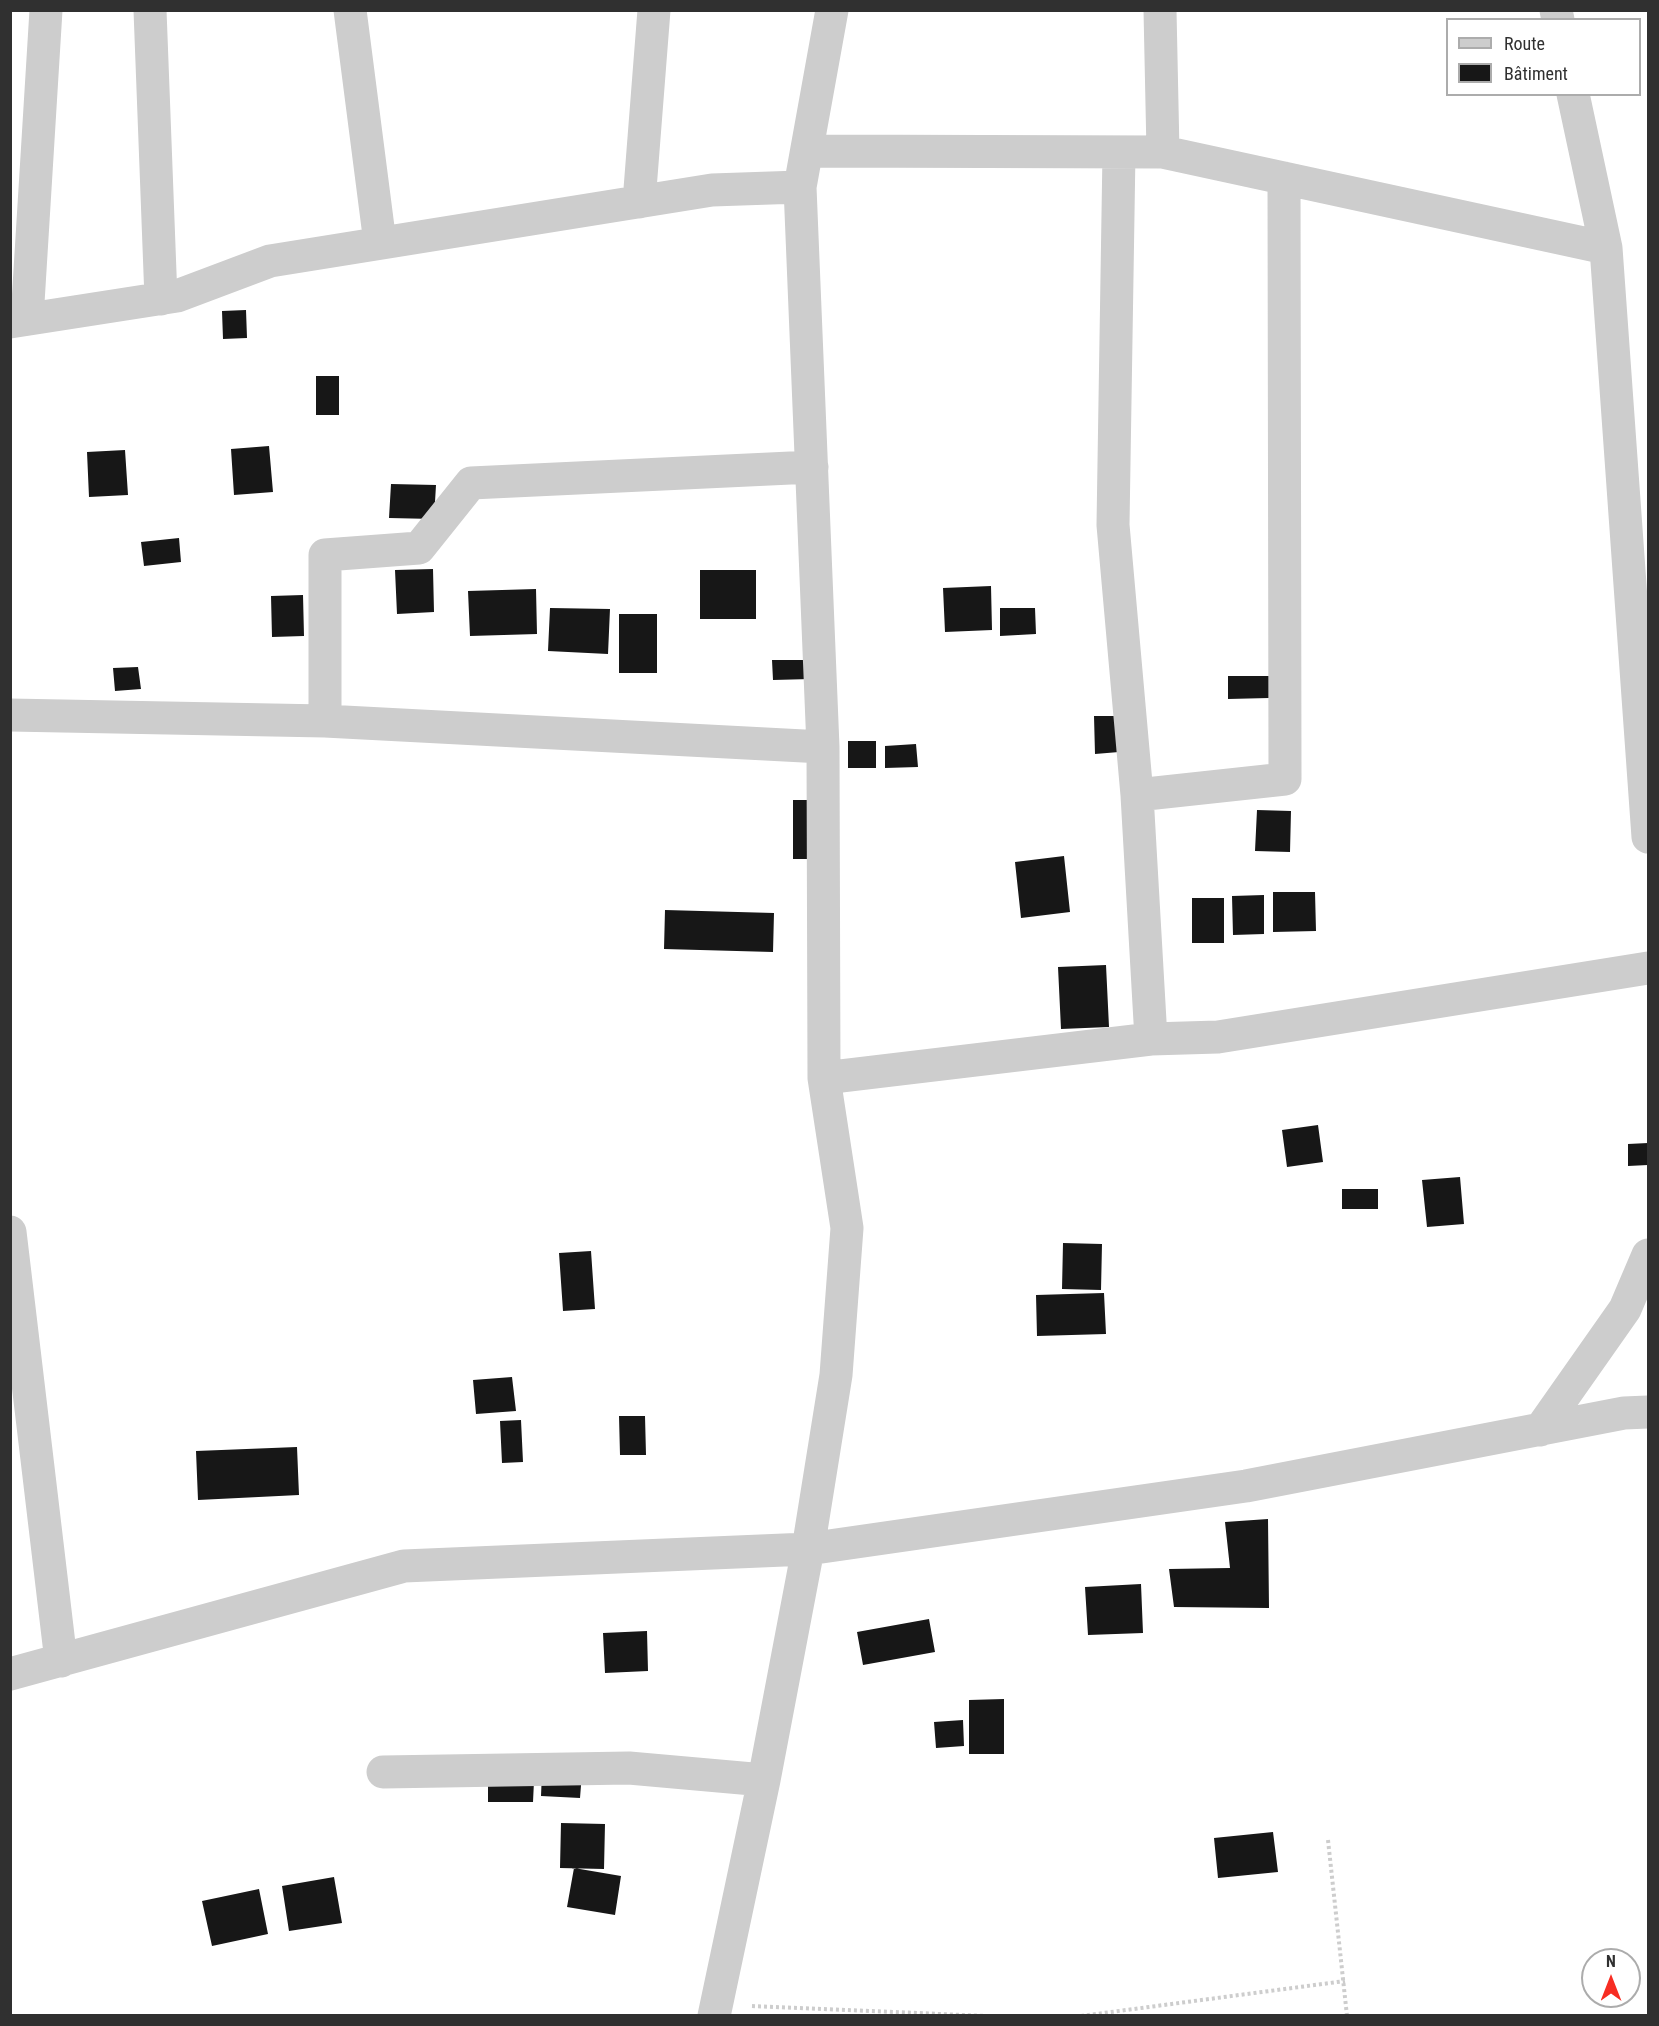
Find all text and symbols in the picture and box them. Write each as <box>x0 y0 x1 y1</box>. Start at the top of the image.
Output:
legend <box>1446 18 1641 96</box>
text: Route <box>1504 33 1545 54</box>
text: Bâtiment <box>1504 63 1568 84</box>
north arrow <box>1581 1948 1641 2008</box>
text: N <box>1606 1952 1616 1971</box>

